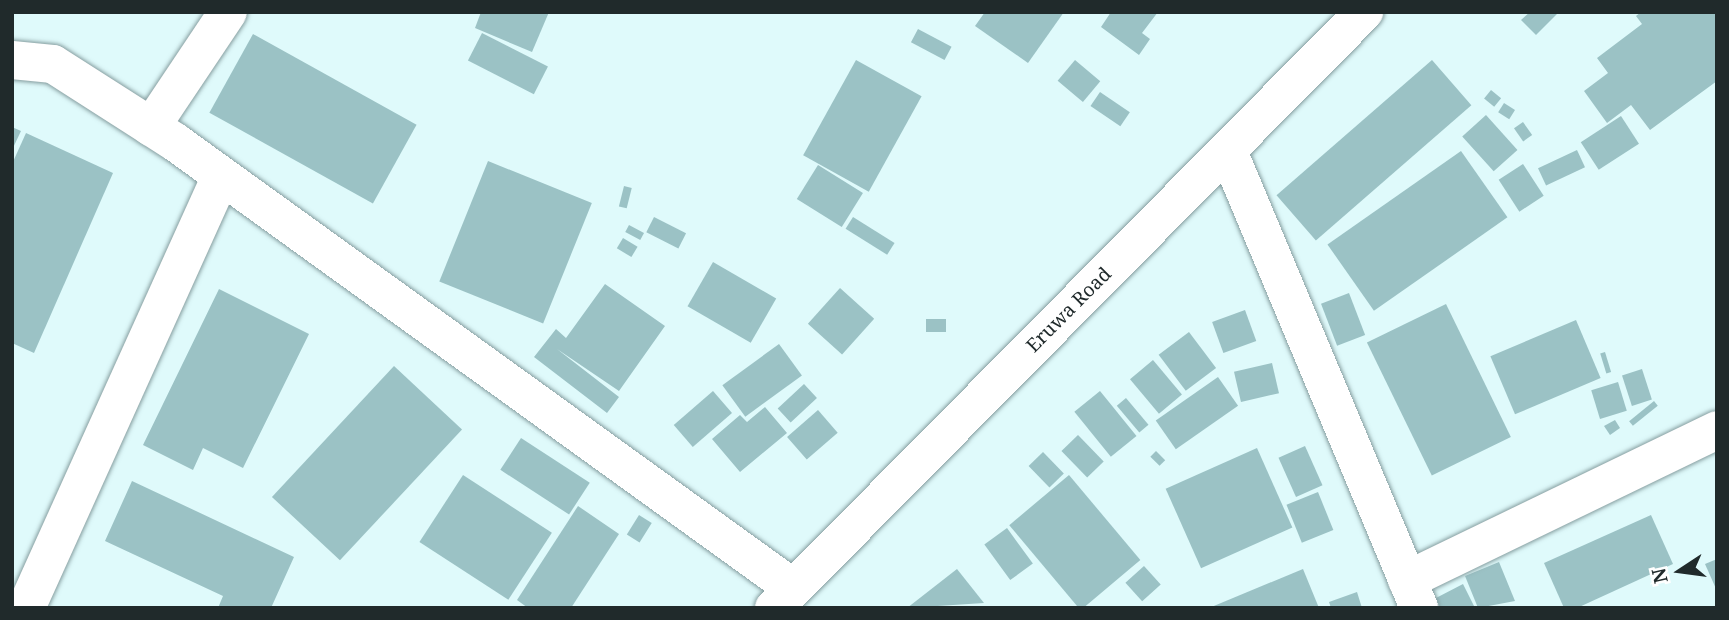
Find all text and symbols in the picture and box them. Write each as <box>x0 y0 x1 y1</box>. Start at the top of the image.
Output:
street label: Eruwa Road <box>1022 263 1116 357</box>
north arrow <box>1645 536 1715 606</box>
text: N <box>1645 566 1674 586</box>

